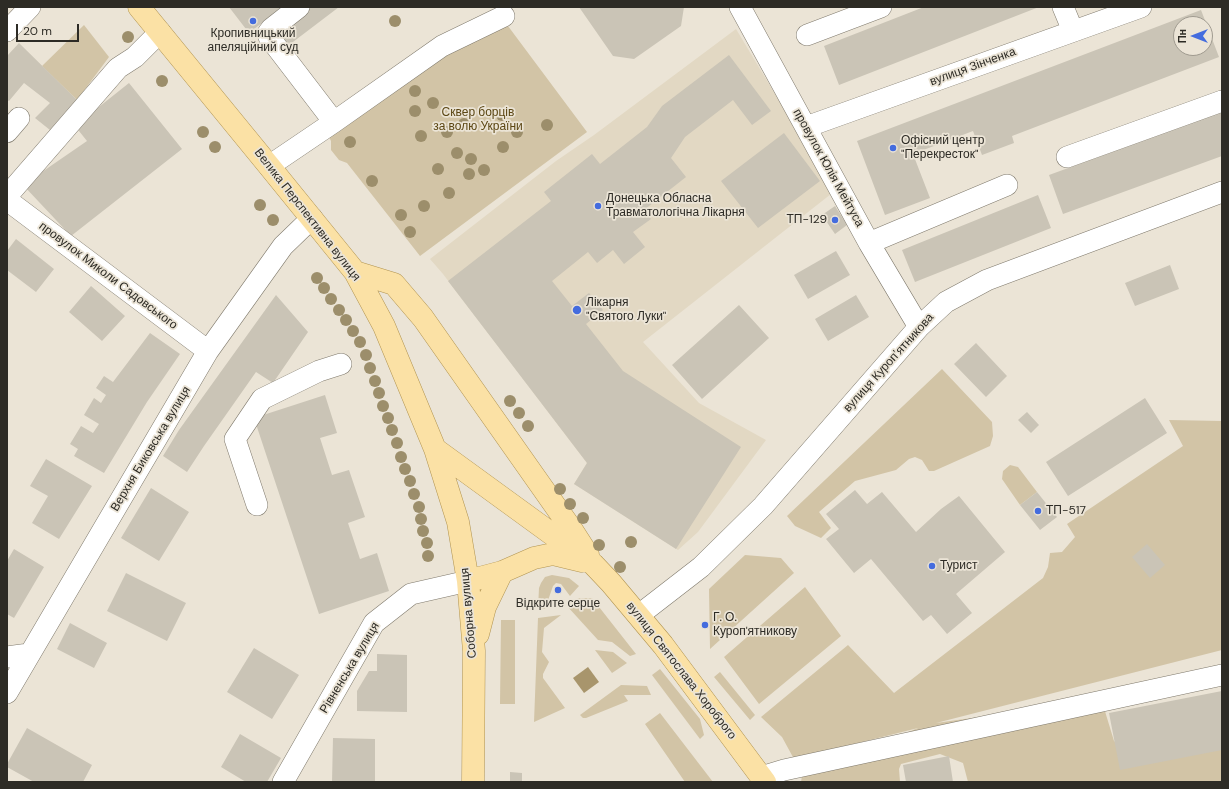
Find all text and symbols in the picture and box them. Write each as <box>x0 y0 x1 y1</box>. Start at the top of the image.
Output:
scale bar <box>18 16 81 42</box>
marker: Кропивницький апеляційний суд <box>248 16 258 26</box>
north arrow <box>1173 16 1213 56</box>
text: 20 m <box>23 23 52 39</box>
place label: Кропивницький апеляційний суд <box>207 27 299 55</box>
text: Пн <box>1175 29 1189 43</box>
street label: вулиця Зінченка <box>928 45 1018 89</box>
park label: Сквер борців за волю України <box>433 106 523 134</box>
street label: провулок Юлія Мейтуса <box>790 107 866 229</box>
place label: Офісний центр "Перекресток" <box>901 134 984 162</box>
marker: Офісний центр "Перекресток" <box>888 143 898 153</box>
street label: Велика Перспективна вулиця <box>251 146 363 284</box>
place label: Донецька Обласна Травматологічна Лікарня <box>606 192 745 220</box>
marker: Донецька Обласна Травматологічна Лікарня <box>593 201 603 211</box>
place label: ТП-129 <box>786 213 827 227</box>
marker: ТП-129 <box>830 215 840 225</box>
street label: провулок Миколи Садовського <box>36 219 180 333</box>
place label: Лікарня "Святого Луки" <box>586 296 666 324</box>
marker: Лікарня "Святого Луки" <box>571 304 583 316</box>
street label: вулиця Куропʼятникова <box>841 311 937 415</box>
street label: Верхня Биковська вулиця <box>108 384 194 514</box>
place label: ТП-517 <box>1046 504 1086 518</box>
marker: ТП-517 <box>1033 506 1043 516</box>
place label: Турист <box>940 559 977 573</box>
marker: Турист <box>927 561 937 571</box>
street label: Соборна вулиця <box>458 567 480 659</box>
marker: Відкрите серце <box>553 585 563 595</box>
place label: Відкрите серце <box>516 597 600 611</box>
street label: вулиця Святослава Хороброго <box>623 599 739 743</box>
place label: Г. О. Куроп'ятникову <box>713 611 797 639</box>
street label: Рівненська вулиця <box>317 620 383 716</box>
marker: Г. О. Куроп'ятникову <box>700 620 710 630</box>

